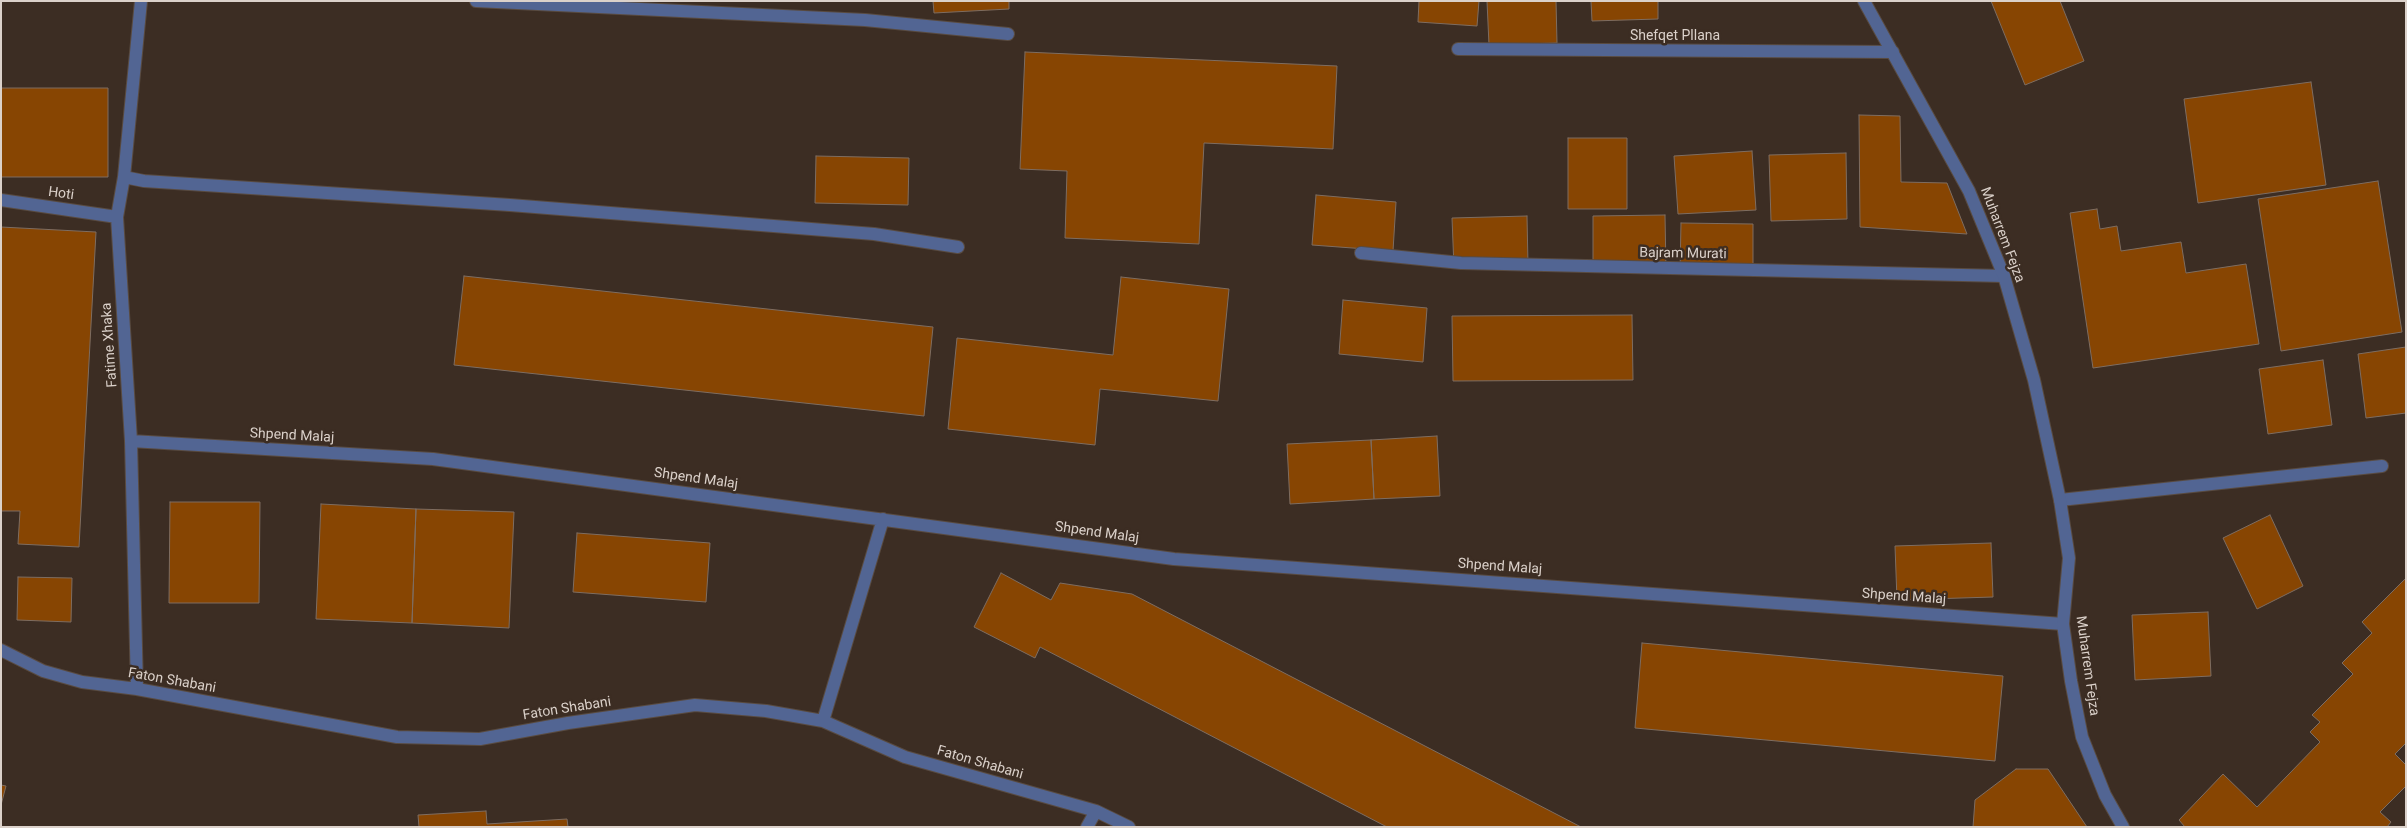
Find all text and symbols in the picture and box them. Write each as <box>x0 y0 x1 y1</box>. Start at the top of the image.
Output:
street label: Shefqet Pllana <box>1630 28 1720 44</box>
street label: Hoti <box>47 184 75 204</box>
street label: Muharrem Fejza <box>1976 185 2028 285</box>
street label: Bajram Murati <box>1639 245 1727 263</box>
street label: Fatime Xhaka <box>99 302 121 388</box>
street label: Shpend Malaj <box>249 425 335 447</box>
street label: Shpend Malaj <box>653 465 739 493</box>
street label: Shpend Malaj <box>1054 519 1140 547</box>
street label: Shpend Malaj <box>1457 556 1543 578</box>
street label: Shpend Malaj <box>1861 586 1947 608</box>
street label: Muharrem Fejza <box>2072 615 2102 717</box>
street label: Faton Shabani <box>127 665 217 697</box>
street label: Faton Shabani <box>522 694 612 724</box>
street label: Faton Shabani <box>935 743 1025 783</box>

